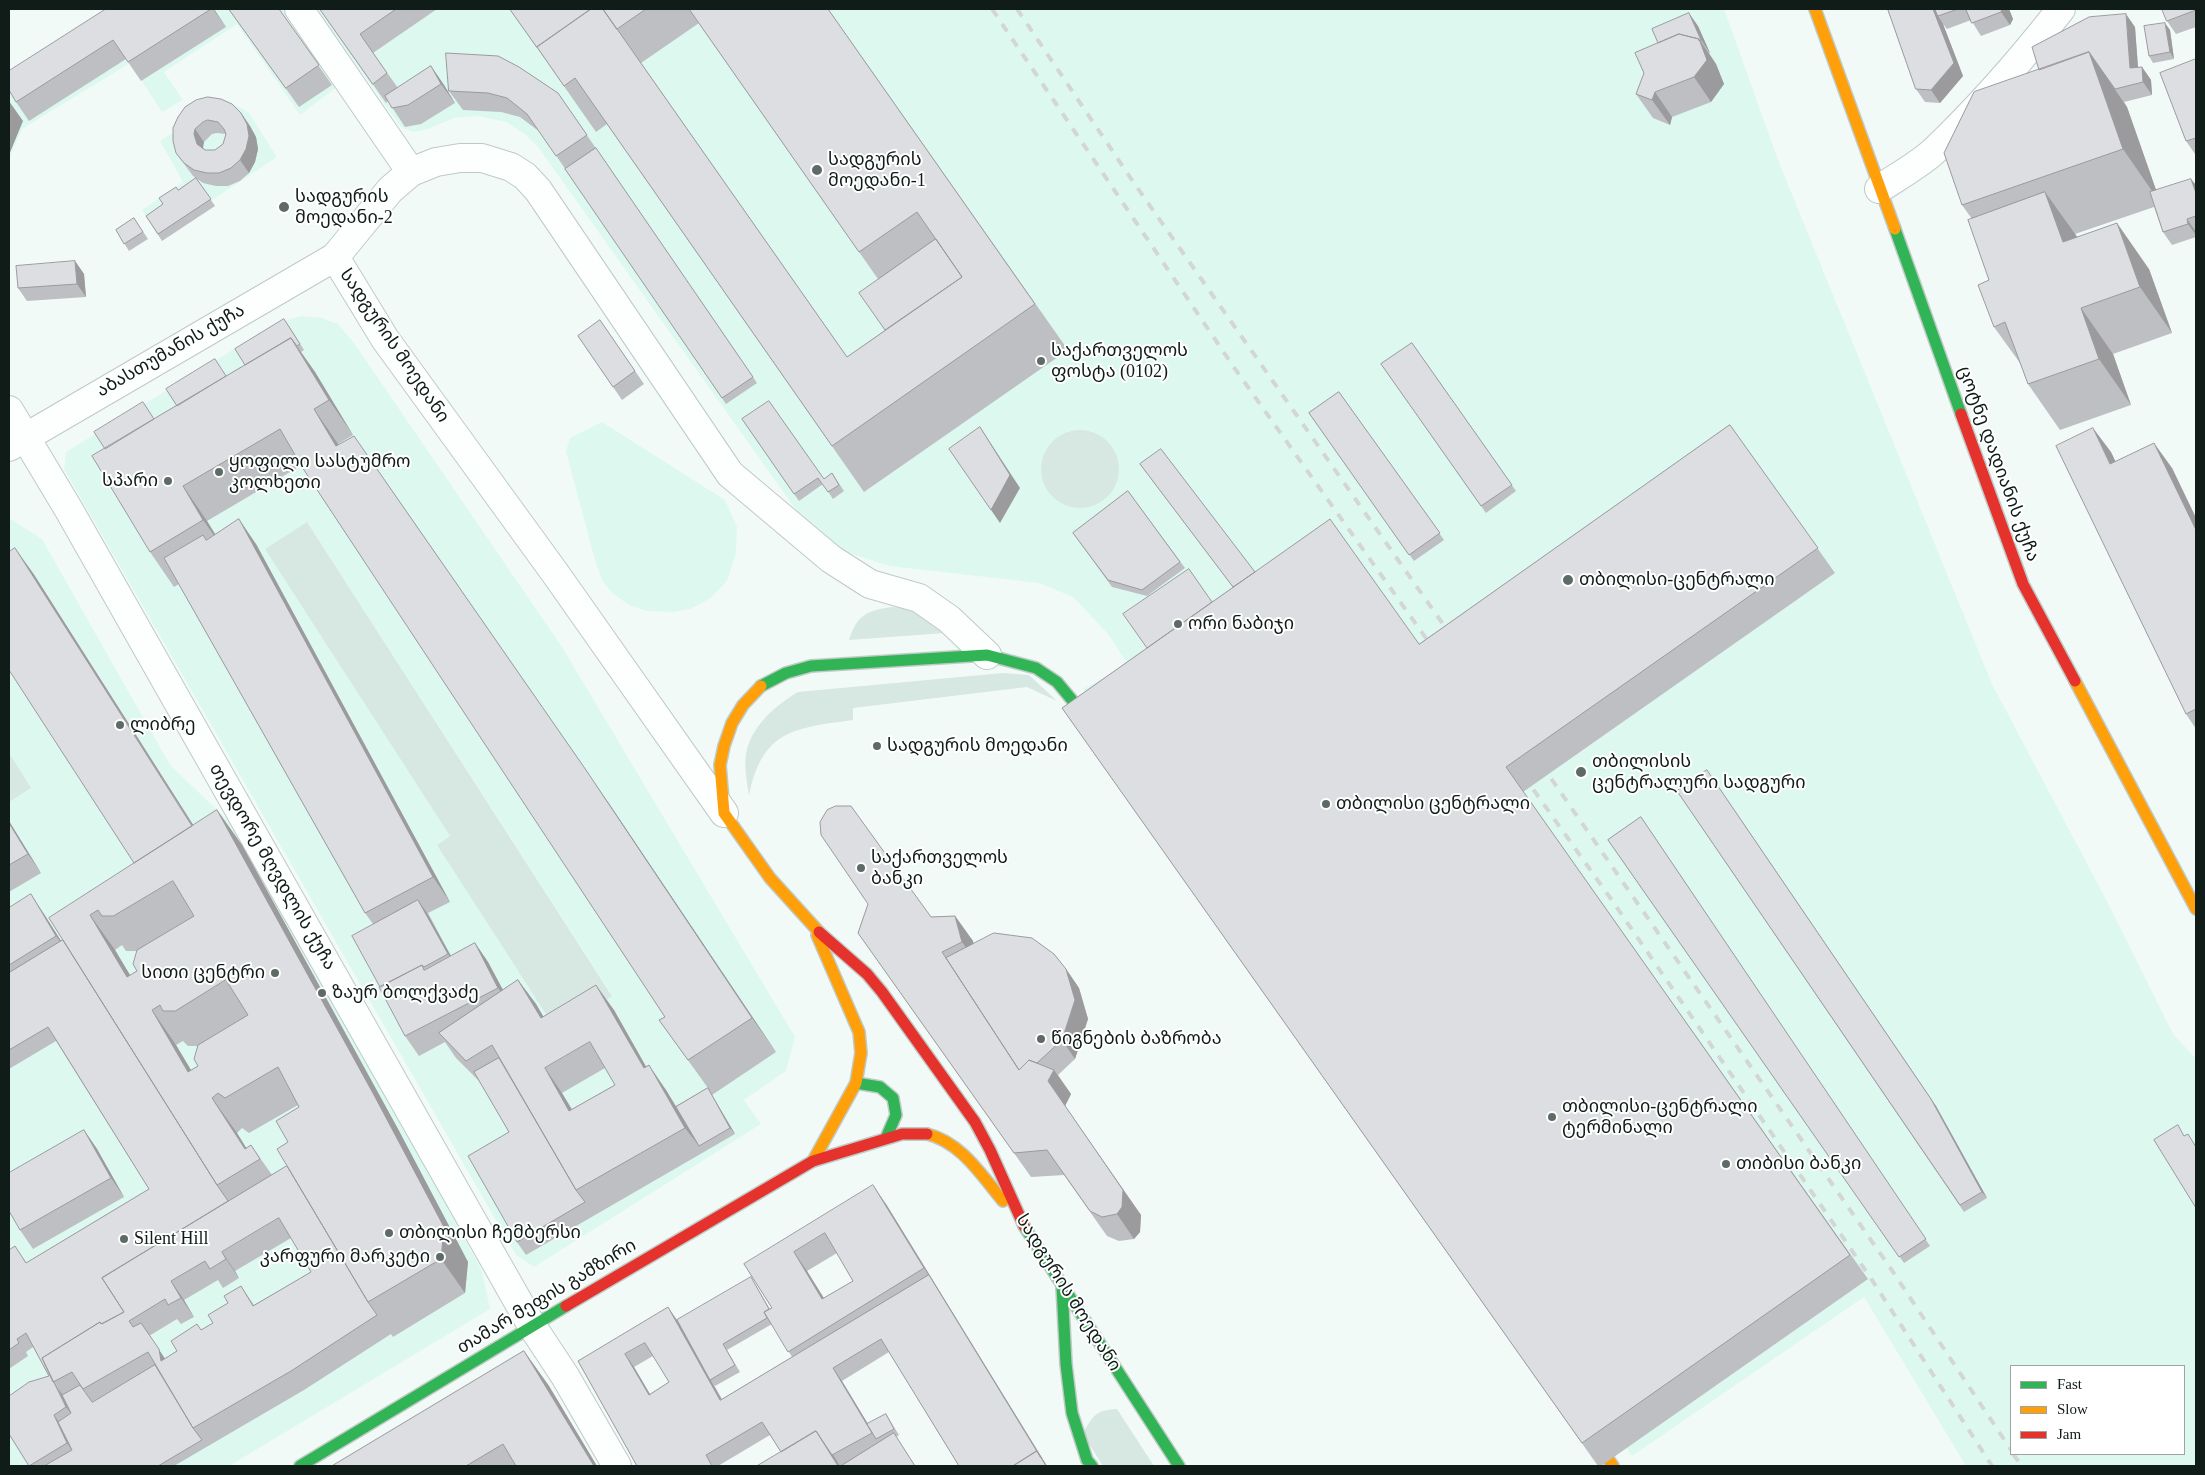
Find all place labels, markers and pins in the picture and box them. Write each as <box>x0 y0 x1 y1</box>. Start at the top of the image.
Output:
place label: სადგურის მოედანი-1 <box>828 149 926 192</box>
marker: სადგურის მოედანი-1 <box>810 163 824 177</box>
place label: სადგურის მოედანი-2 <box>295 186 393 228</box>
marker: სადგურის მოედანი-2 <box>277 200 291 214</box>
place label: საქართველოს ფოსტა (0102) <box>1051 340 1188 382</box>
marker: საქართველოს ფოსტა (0102) <box>1035 355 1047 367</box>
place label: ყოფილი სასტუმრო კოლხეთი <box>229 451 411 494</box>
marker: ყოფილი სასტუმრო კოლხეთი <box>213 466 225 478</box>
place label: სპარი <box>102 470 158 492</box>
marker: სპარი <box>162 475 174 487</box>
place label: თბილისი-ცენტრალი <box>1579 569 1775 591</box>
marker: თბილისი-ცენტრალი <box>1561 573 1575 587</box>
place label: ორი ნაბიჯი <box>1188 613 1294 635</box>
marker: ორი ნაბიჯი <box>1172 618 1184 630</box>
place label: ლიბრე <box>130 714 196 736</box>
marker: ლიბრე <box>114 719 126 731</box>
place label: სადგურის მოედანი <box>887 735 1068 757</box>
marker: სადგურის მოედანი <box>871 740 883 752</box>
place label: თბილისის ცენტრალური სადგური <box>1592 751 1806 794</box>
marker: თბილისის ცენტრალური სადგური <box>1574 765 1588 779</box>
place label: თბილისი ცენტრალი <box>1336 793 1530 815</box>
marker: თბილისი ცენტრალი <box>1320 798 1332 810</box>
place label: საქართველოს ბანკი <box>871 847 1008 890</box>
marker: საქართველოს ბანკი <box>855 862 867 874</box>
place label: სითი ცენტრი <box>141 962 265 984</box>
marker: სითი ცენტრი <box>269 967 281 979</box>
place label: ზაურ ბოლქვაძე <box>332 982 479 1004</box>
marker: ზაურ ბოლქვაძე <box>316 987 328 999</box>
place label: წიგნების ბაზრობა <box>1051 1028 1222 1050</box>
marker: წიგნების ბაზრობა <box>1035 1033 1047 1045</box>
place label: თბილისი-ცენტრალი ტერმინალი <box>1562 1096 1758 1138</box>
marker: თბილისი-ცენტრალი ტერმინალი <box>1546 1111 1558 1123</box>
place label: თიბისი ბანკი <box>1736 1153 1861 1175</box>
marker: თიბისი ბანკი <box>1720 1158 1732 1170</box>
place label: თბილისი ჩემბერსი <box>399 1222 581 1244</box>
marker: თბილისი ჩემბერსი <box>383 1227 395 1239</box>
place label: Silent Hill <box>134 1228 209 1250</box>
marker: Silent Hill <box>118 1233 130 1245</box>
place label: კარფური მარკეტი <box>260 1246 430 1268</box>
marker: კარფური მარკეტი <box>434 1251 446 1263</box>

